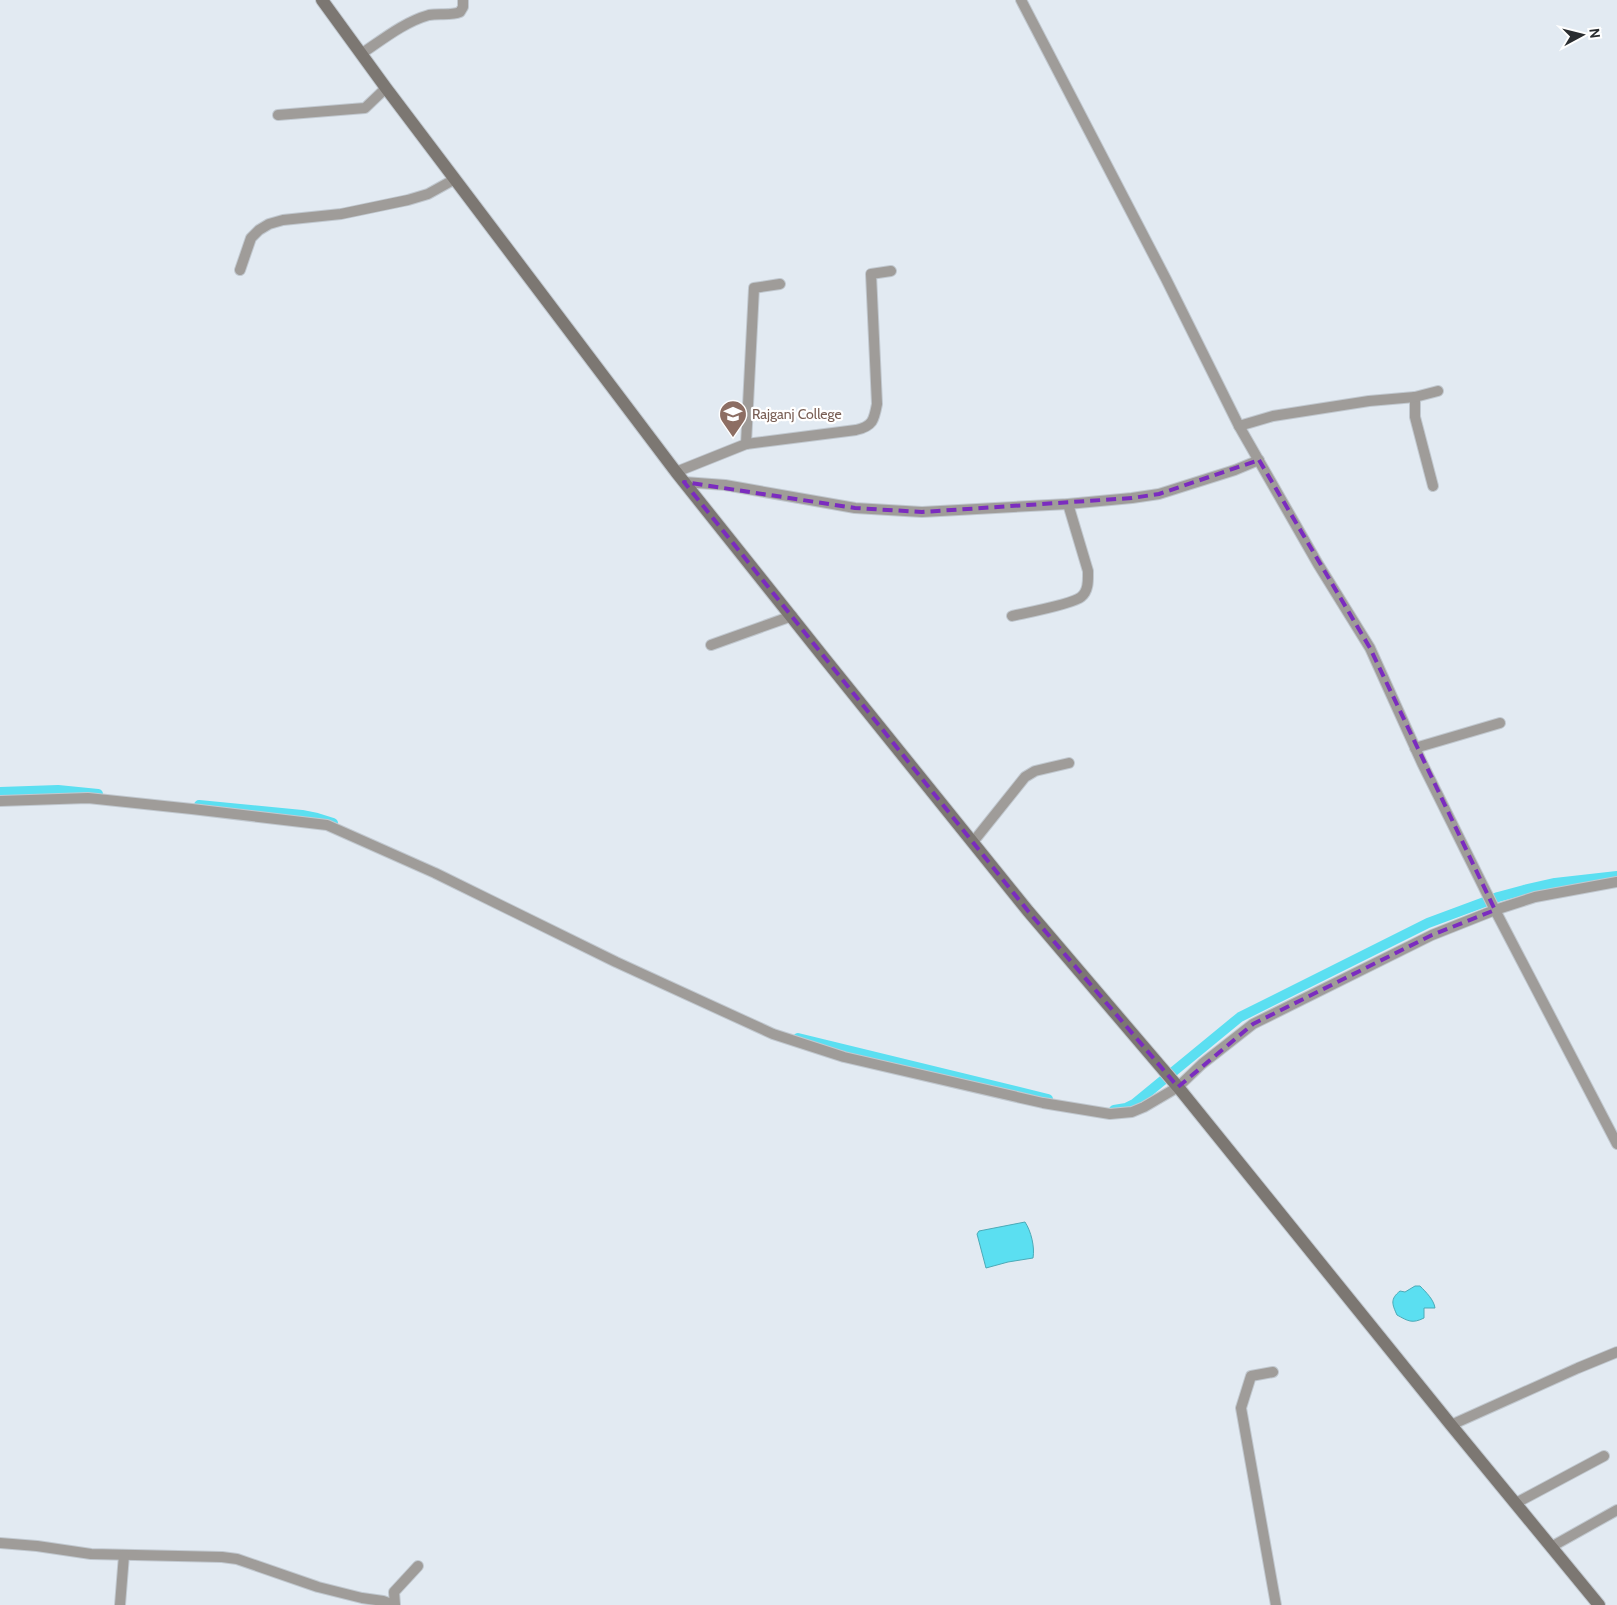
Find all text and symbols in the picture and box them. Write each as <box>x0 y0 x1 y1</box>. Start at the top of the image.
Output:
north arrow <box>1557 10 1607 60</box>
text: N <box>1585 27 1604 39</box>
school or university icon: Rajganj College <box>718 399 748 438</box>
place label: Rajganj College <box>752 405 842 423</box>

